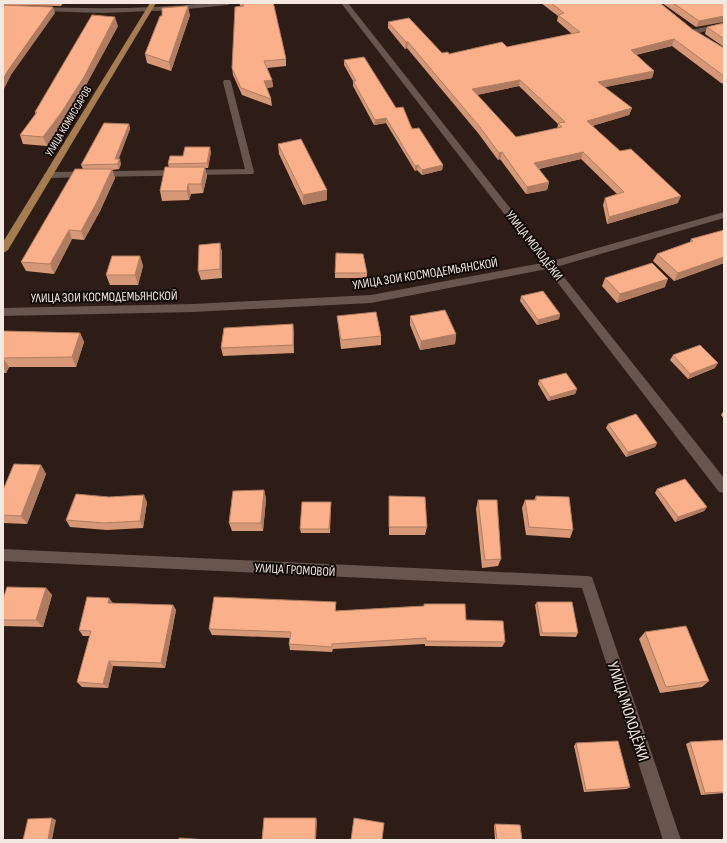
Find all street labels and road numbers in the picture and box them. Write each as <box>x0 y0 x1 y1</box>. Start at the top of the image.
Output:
street label: УЛИЦА КОМИССАРОВ <box>42 84 94 159</box>
street label: УЛИЦА МОЛОДЁЖИ <box>502 208 566 284</box>
street label: УЛИЦА ЗОИ КОСМОДЕМЬЯНСКОЙ <box>351 255 499 293</box>
street label: УЛИЦА ЗОИ КОСМОДЕМЬЯНСКОЙ <box>30 288 178 306</box>
street label: УЛИЦА ГРОМОВОЙ <box>254 560 336 580</box>
street label: УЛИЦА МОЛОДЁЖИ <box>603 659 653 763</box>

